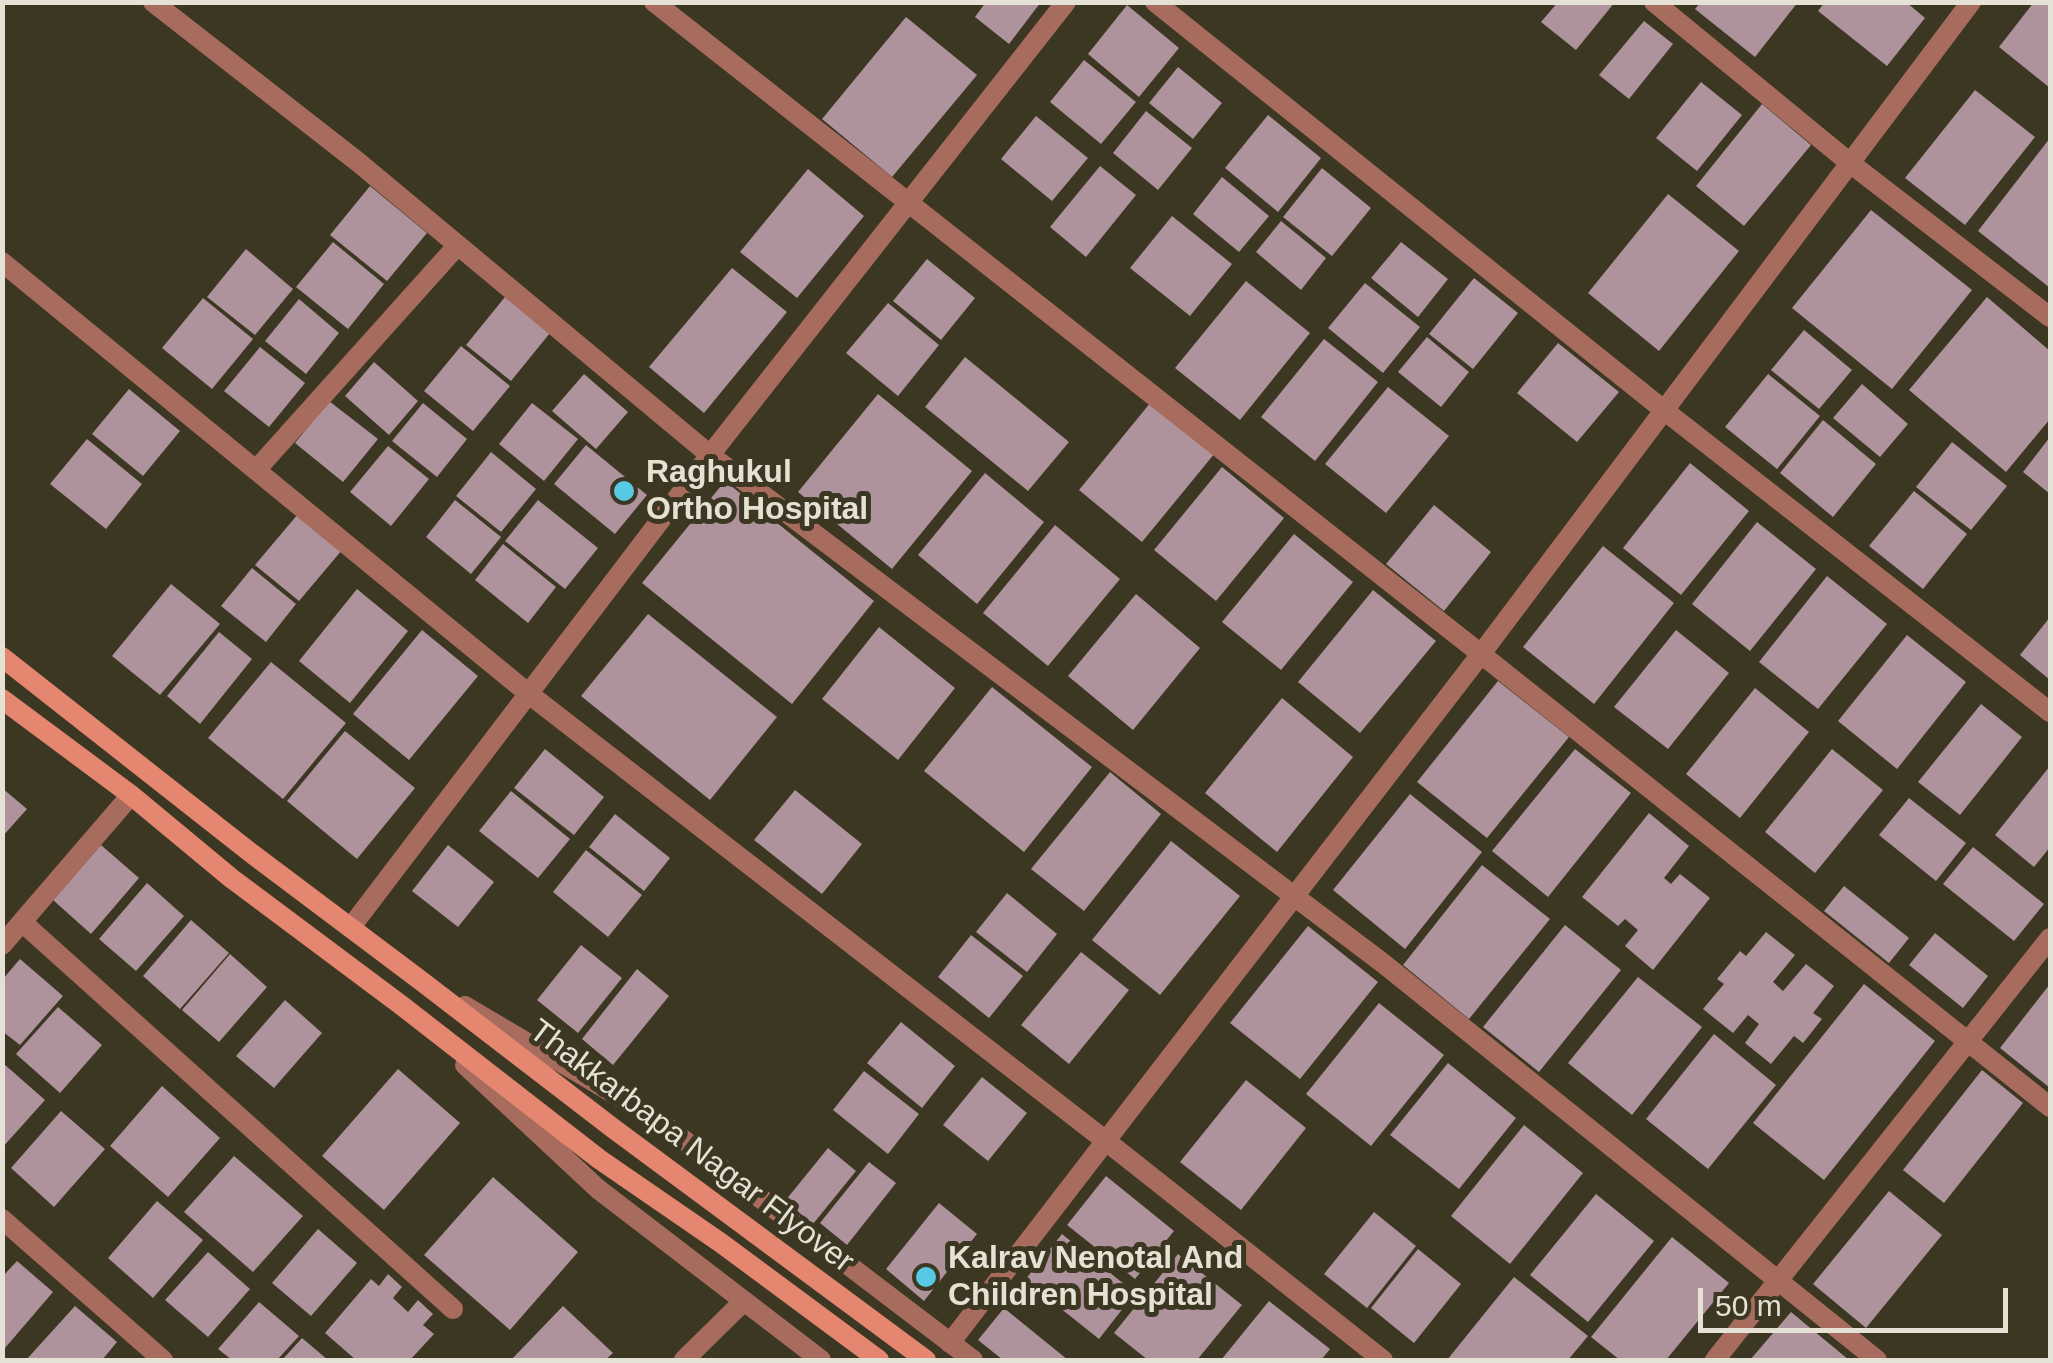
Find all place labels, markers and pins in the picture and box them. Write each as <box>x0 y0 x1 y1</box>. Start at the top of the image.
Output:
place label: Raghukul Ortho Hospital <box>646 454 868 529</box>
marker: Raghukul Ortho Hospital <box>611 478 637 504</box>
place label: Kalrav Nenotal And Children Hospital <box>948 1240 1243 1315</box>
marker: Kalrav Nenotal And Children Hospital <box>913 1264 939 1290</box>

